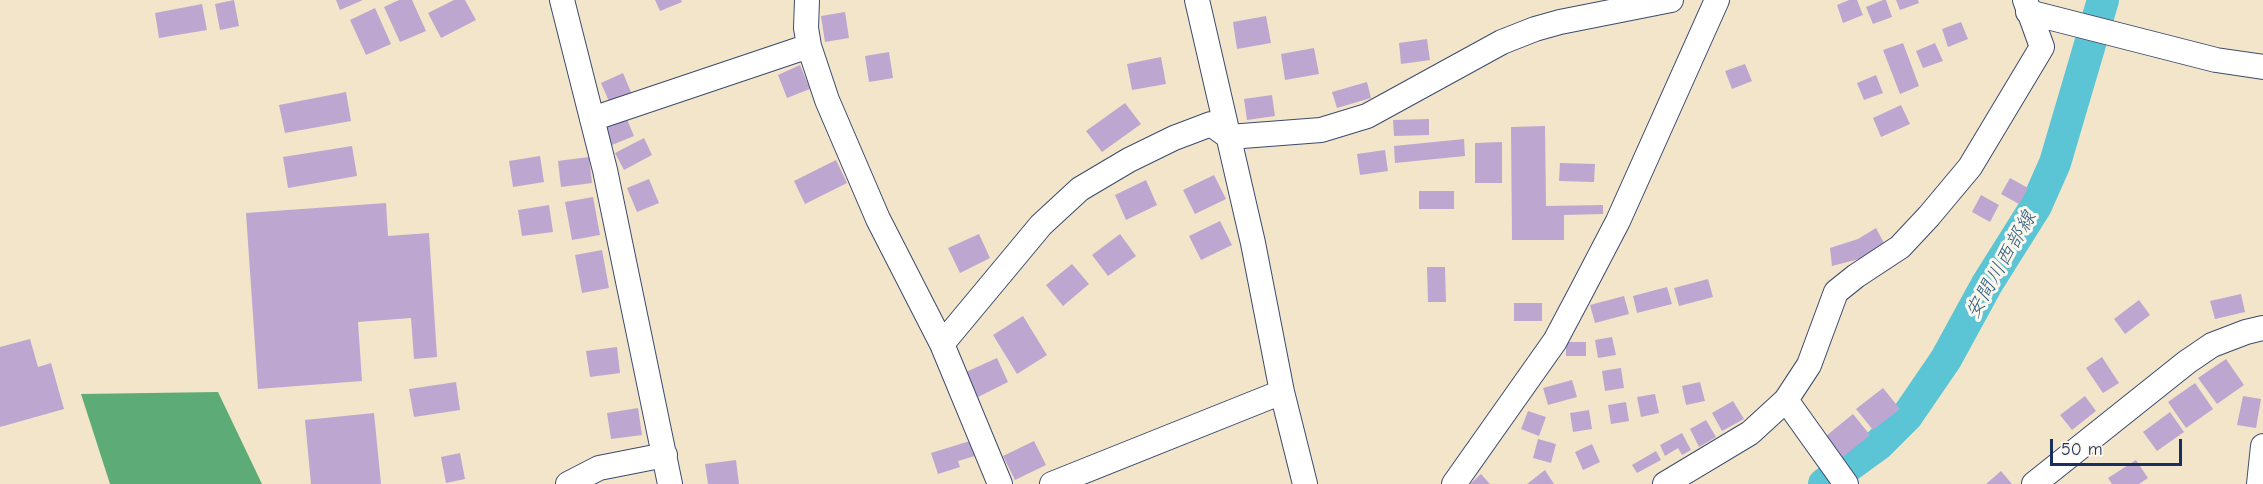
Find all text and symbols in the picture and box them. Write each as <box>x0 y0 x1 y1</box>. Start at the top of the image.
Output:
water label: 安間川西部線 <box>1961 207 2041 323</box>
scale bar <box>2053 427 2185 465</box>
text: 50 m <box>2061 439 2103 460</box>

